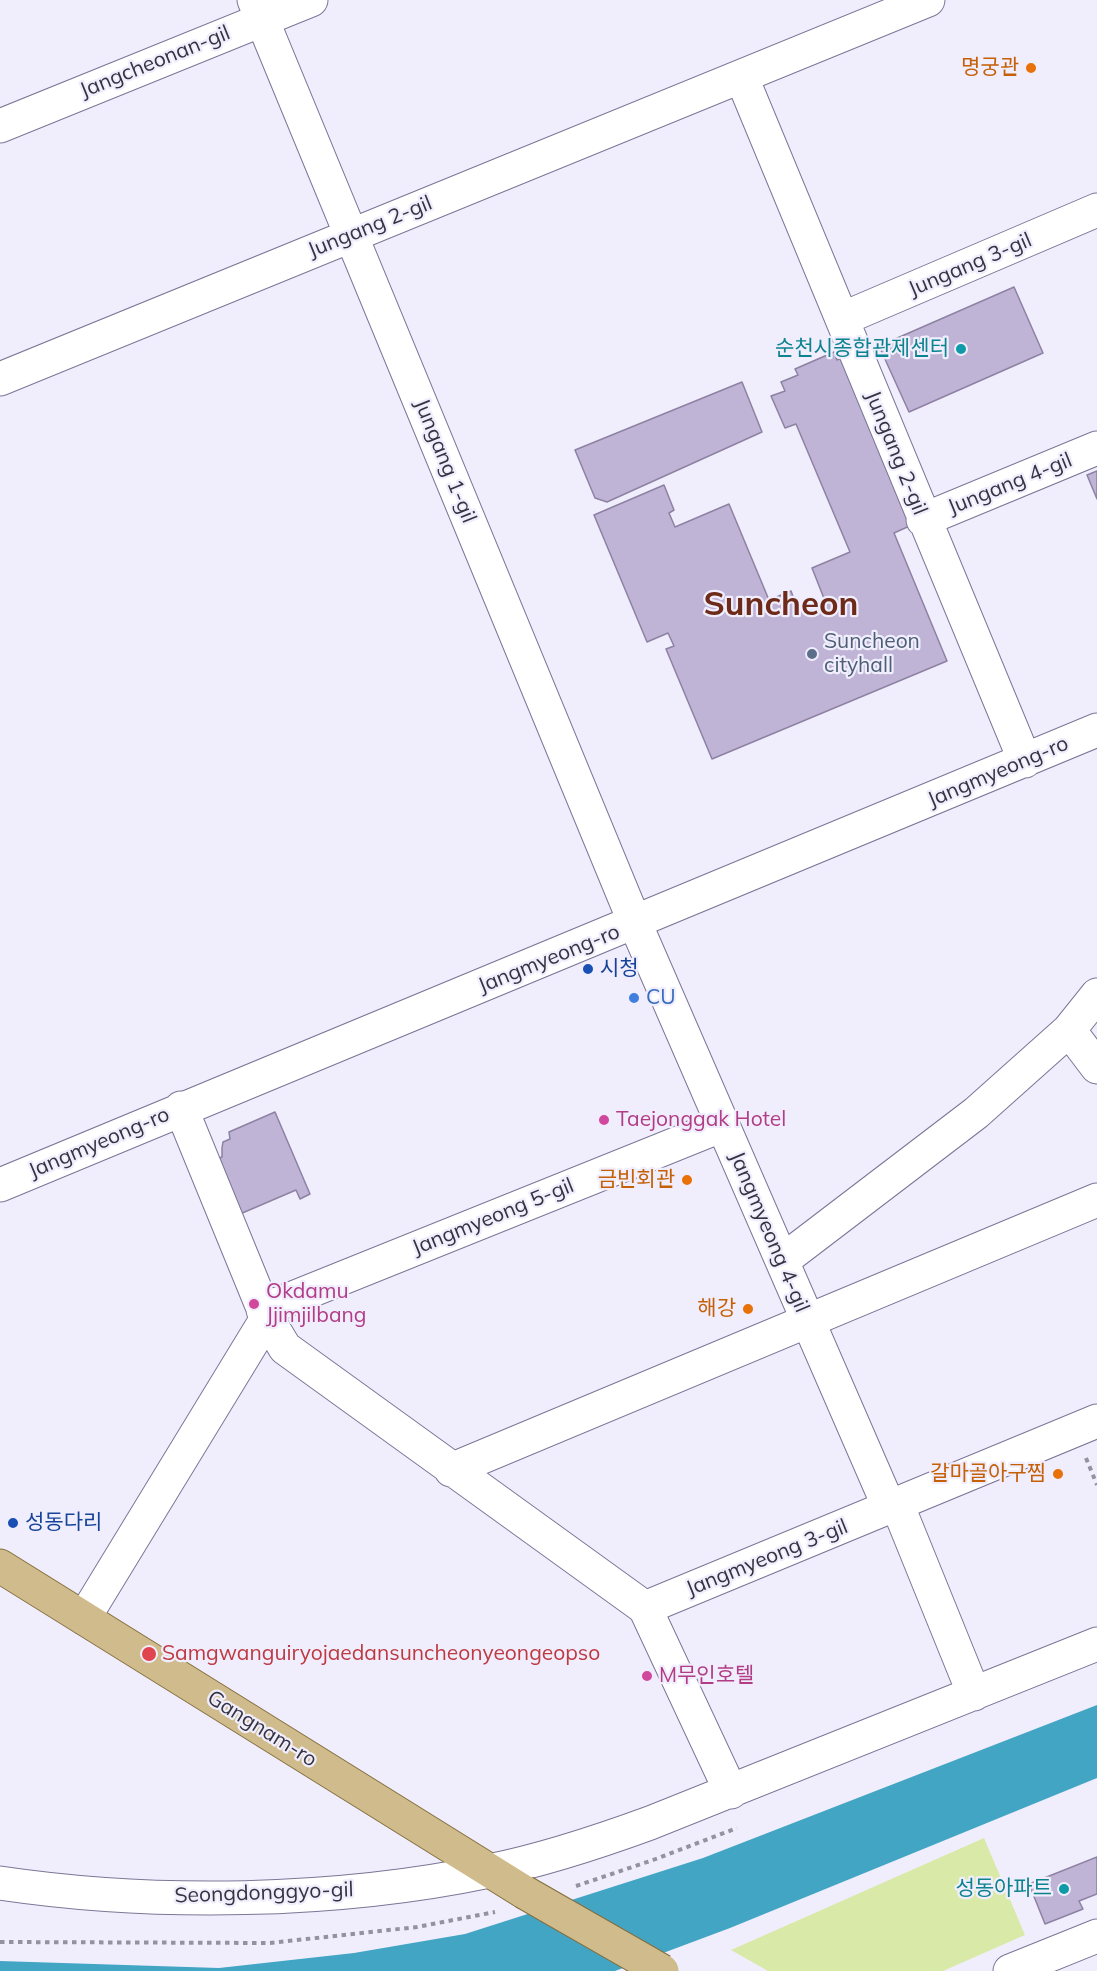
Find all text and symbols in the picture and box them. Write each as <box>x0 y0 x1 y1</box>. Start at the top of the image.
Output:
street label: Jangcheonan-gil <box>76 20 234 104</box>
place label: 명궁관 <box>961 55 1019 81</box>
marker: 명궁관 <box>1024 61 1038 75</box>
street label: Jungang 2-gil <box>304 191 436 263</box>
street label: Jungang 3-gil <box>905 228 1035 302</box>
place label: 순천시종합관제센터 <box>775 336 949 362</box>
marker: 순천시종합관제센터 <box>954 342 968 356</box>
street label: Jungang 2-gil <box>860 387 932 519</box>
street label: Jungang 1-gil <box>409 395 481 527</box>
street label: Jungang 4-gil <box>944 448 1076 520</box>
district label: Suncheon <box>704 585 858 625</box>
place label: Suncheon cityhall <box>824 629 920 679</box>
marker: Suncheon cityhall <box>805 647 819 661</box>
street label: Jangmyeong-ro <box>924 731 1072 813</box>
street label: Jangmyeong-ro <box>474 919 624 999</box>
place label: 시청 <box>600 956 639 982</box>
marker: 시청 <box>581 962 595 976</box>
place label: CU <box>646 985 676 1011</box>
marker: CU <box>627 991 641 1005</box>
street label: Jangmyeong-ro <box>25 1102 173 1184</box>
place label: Taejonggak Hotel <box>616 1107 786 1133</box>
marker: Taejonggak Hotel <box>597 1113 611 1127</box>
street label: Jangmyeong 4-gil <box>724 1148 814 1316</box>
place label: 금빈회관 <box>598 1167 675 1193</box>
street label: Jangmyeong 5-gil <box>408 1173 578 1261</box>
marker: 금빈회관 <box>680 1173 694 1187</box>
place label: Okdamu Jjimjilbang <box>266 1279 367 1329</box>
place label: 해강 <box>697 1296 736 1322</box>
marker: Okdamu Jjimjilbang <box>247 1297 261 1311</box>
marker: 해강 <box>741 1302 755 1316</box>
place label: 갈마골아구찜 <box>930 1461 1046 1487</box>
marker: 갈마골아구찜 <box>1051 1467 1065 1481</box>
place label: 성동다리 <box>25 1510 102 1536</box>
street label: Jangmyeong 3-gil <box>682 1514 852 1602</box>
marker: 성동다리 <box>6 1516 20 1530</box>
place label: Samgwanguiryojaedansuncheonyeongeopso <box>162 1641 600 1667</box>
marker: Samgwanguiryojaedansuncheonyeongeopso <box>140 1645 158 1663</box>
place label: M무인호텔 <box>659 1663 754 1689</box>
marker: M무인호텔 <box>640 1669 654 1683</box>
street label: Gangnam-ro <box>202 1685 322 1773</box>
place label: 성동아파트 <box>955 1876 1052 1902</box>
street label: Seongdonggyo-gil <box>174 1877 354 1909</box>
marker: 성동아파트 <box>1057 1882 1071 1896</box>

